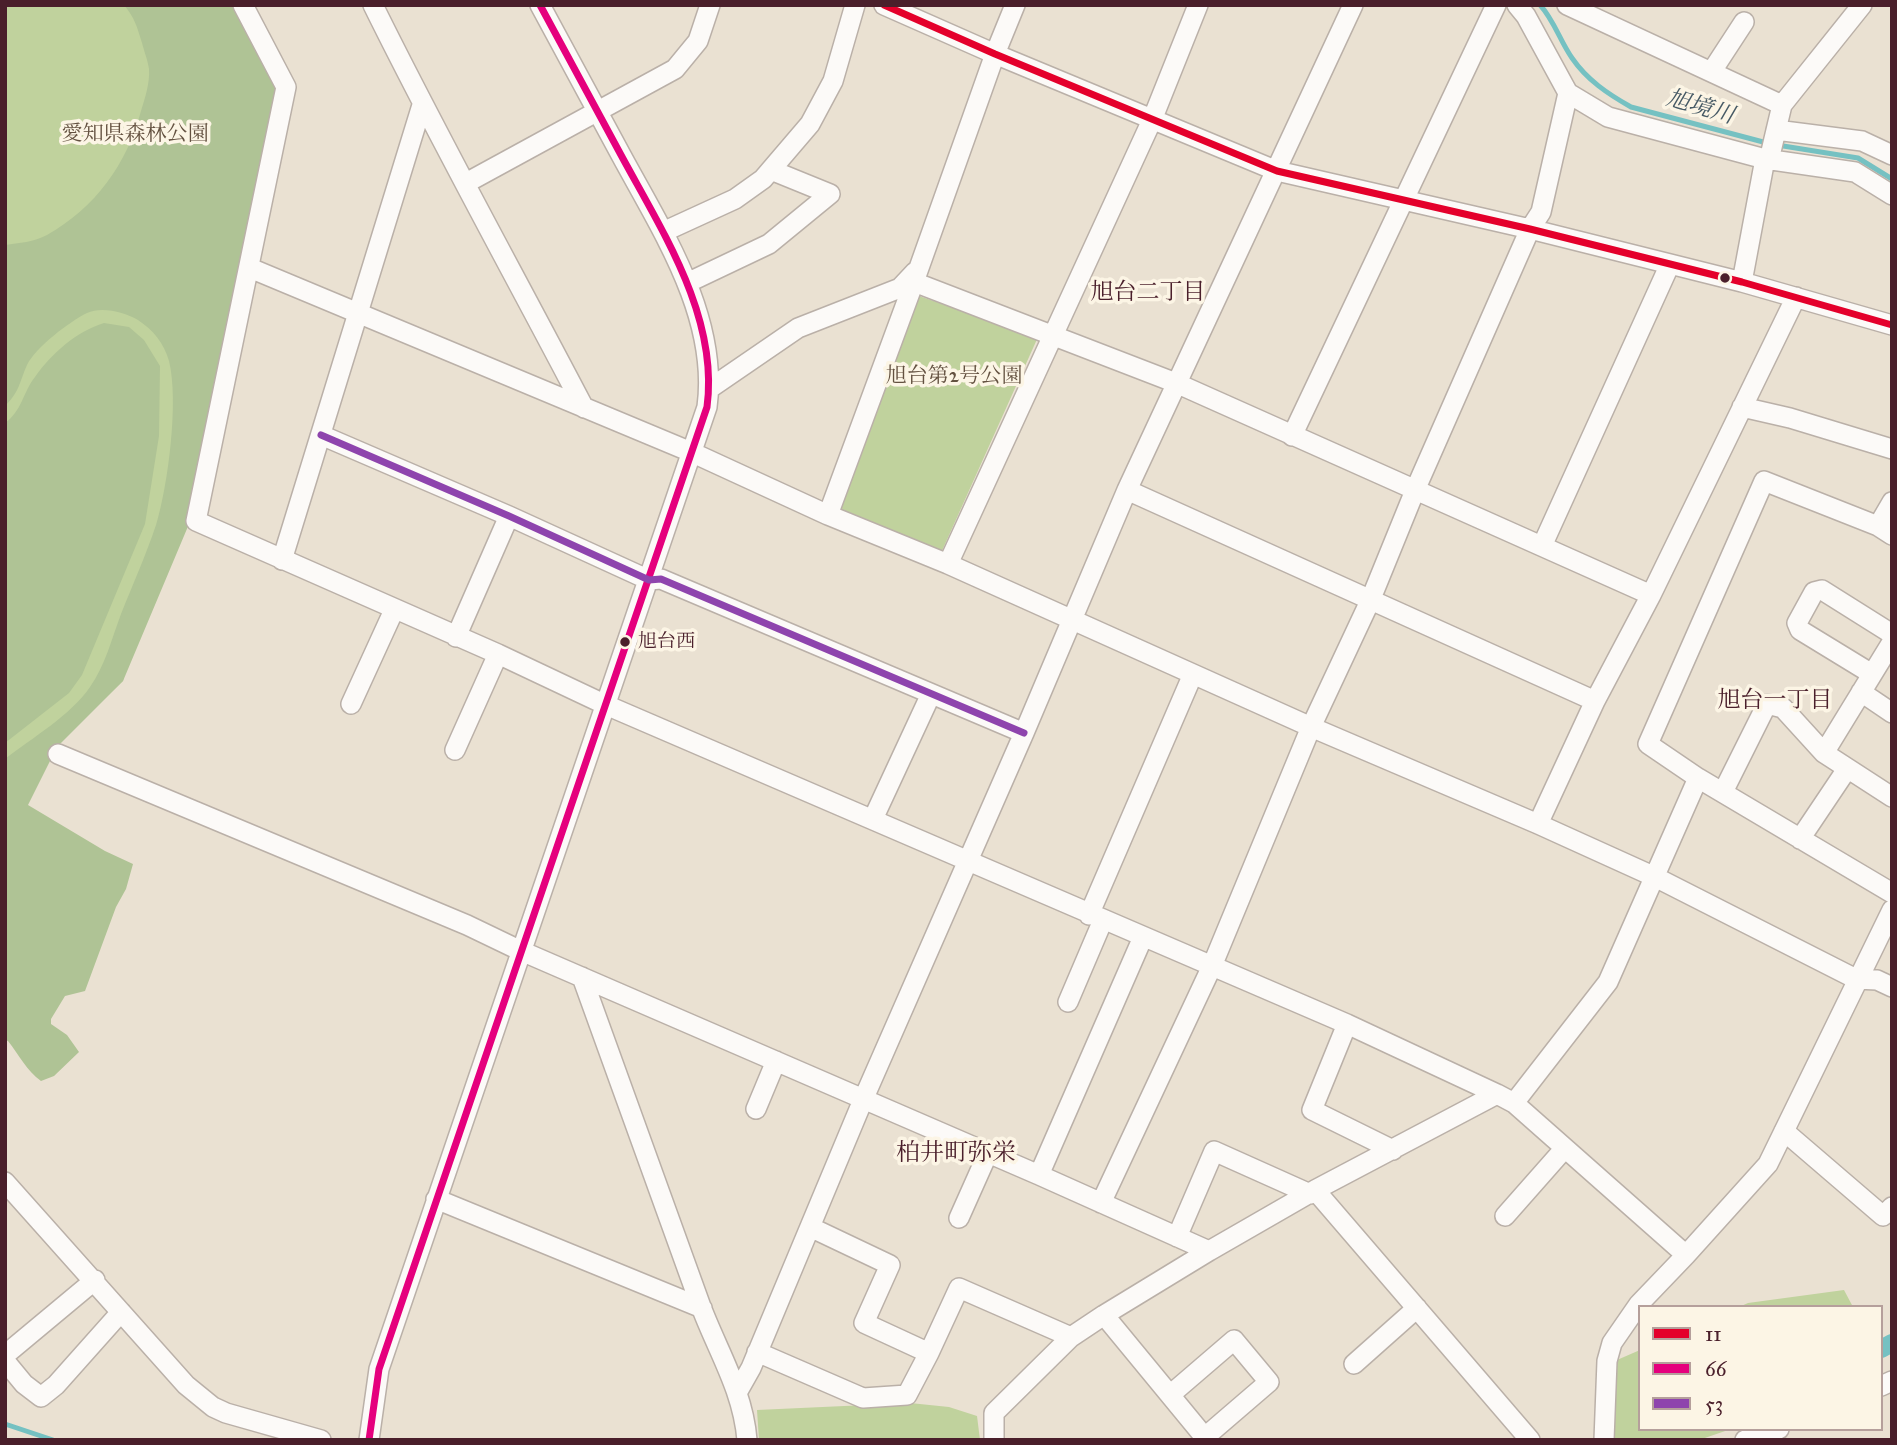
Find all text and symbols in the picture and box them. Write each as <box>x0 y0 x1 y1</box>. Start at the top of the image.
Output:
water label: 旭境川 <box>1663 85 1737 131</box>
park label: 愛知県森林公園 <box>62 122 208 148</box>
unlabelled marker <box>1718 271 1732 285</box>
district label: 旭台二丁目 <box>1091 279 1205 307</box>
park label: 旭台第2号公園 <box>886 364 1022 390</box>
place label: 旭台西 <box>638 631 695 653</box>
marker: 旭台西 <box>618 635 632 649</box>
district label: 旭台一丁目 <box>1718 687 1832 715</box>
district label: 柏井町弥栄 <box>896 1140 1016 1168</box>
legend <box>1638 1305 1883 1431</box>
text: 11 <box>1705 1321 1722 1347</box>
text: 66 <box>1705 1356 1727 1382</box>
text: 53 <box>1705 1391 1723 1417</box>

